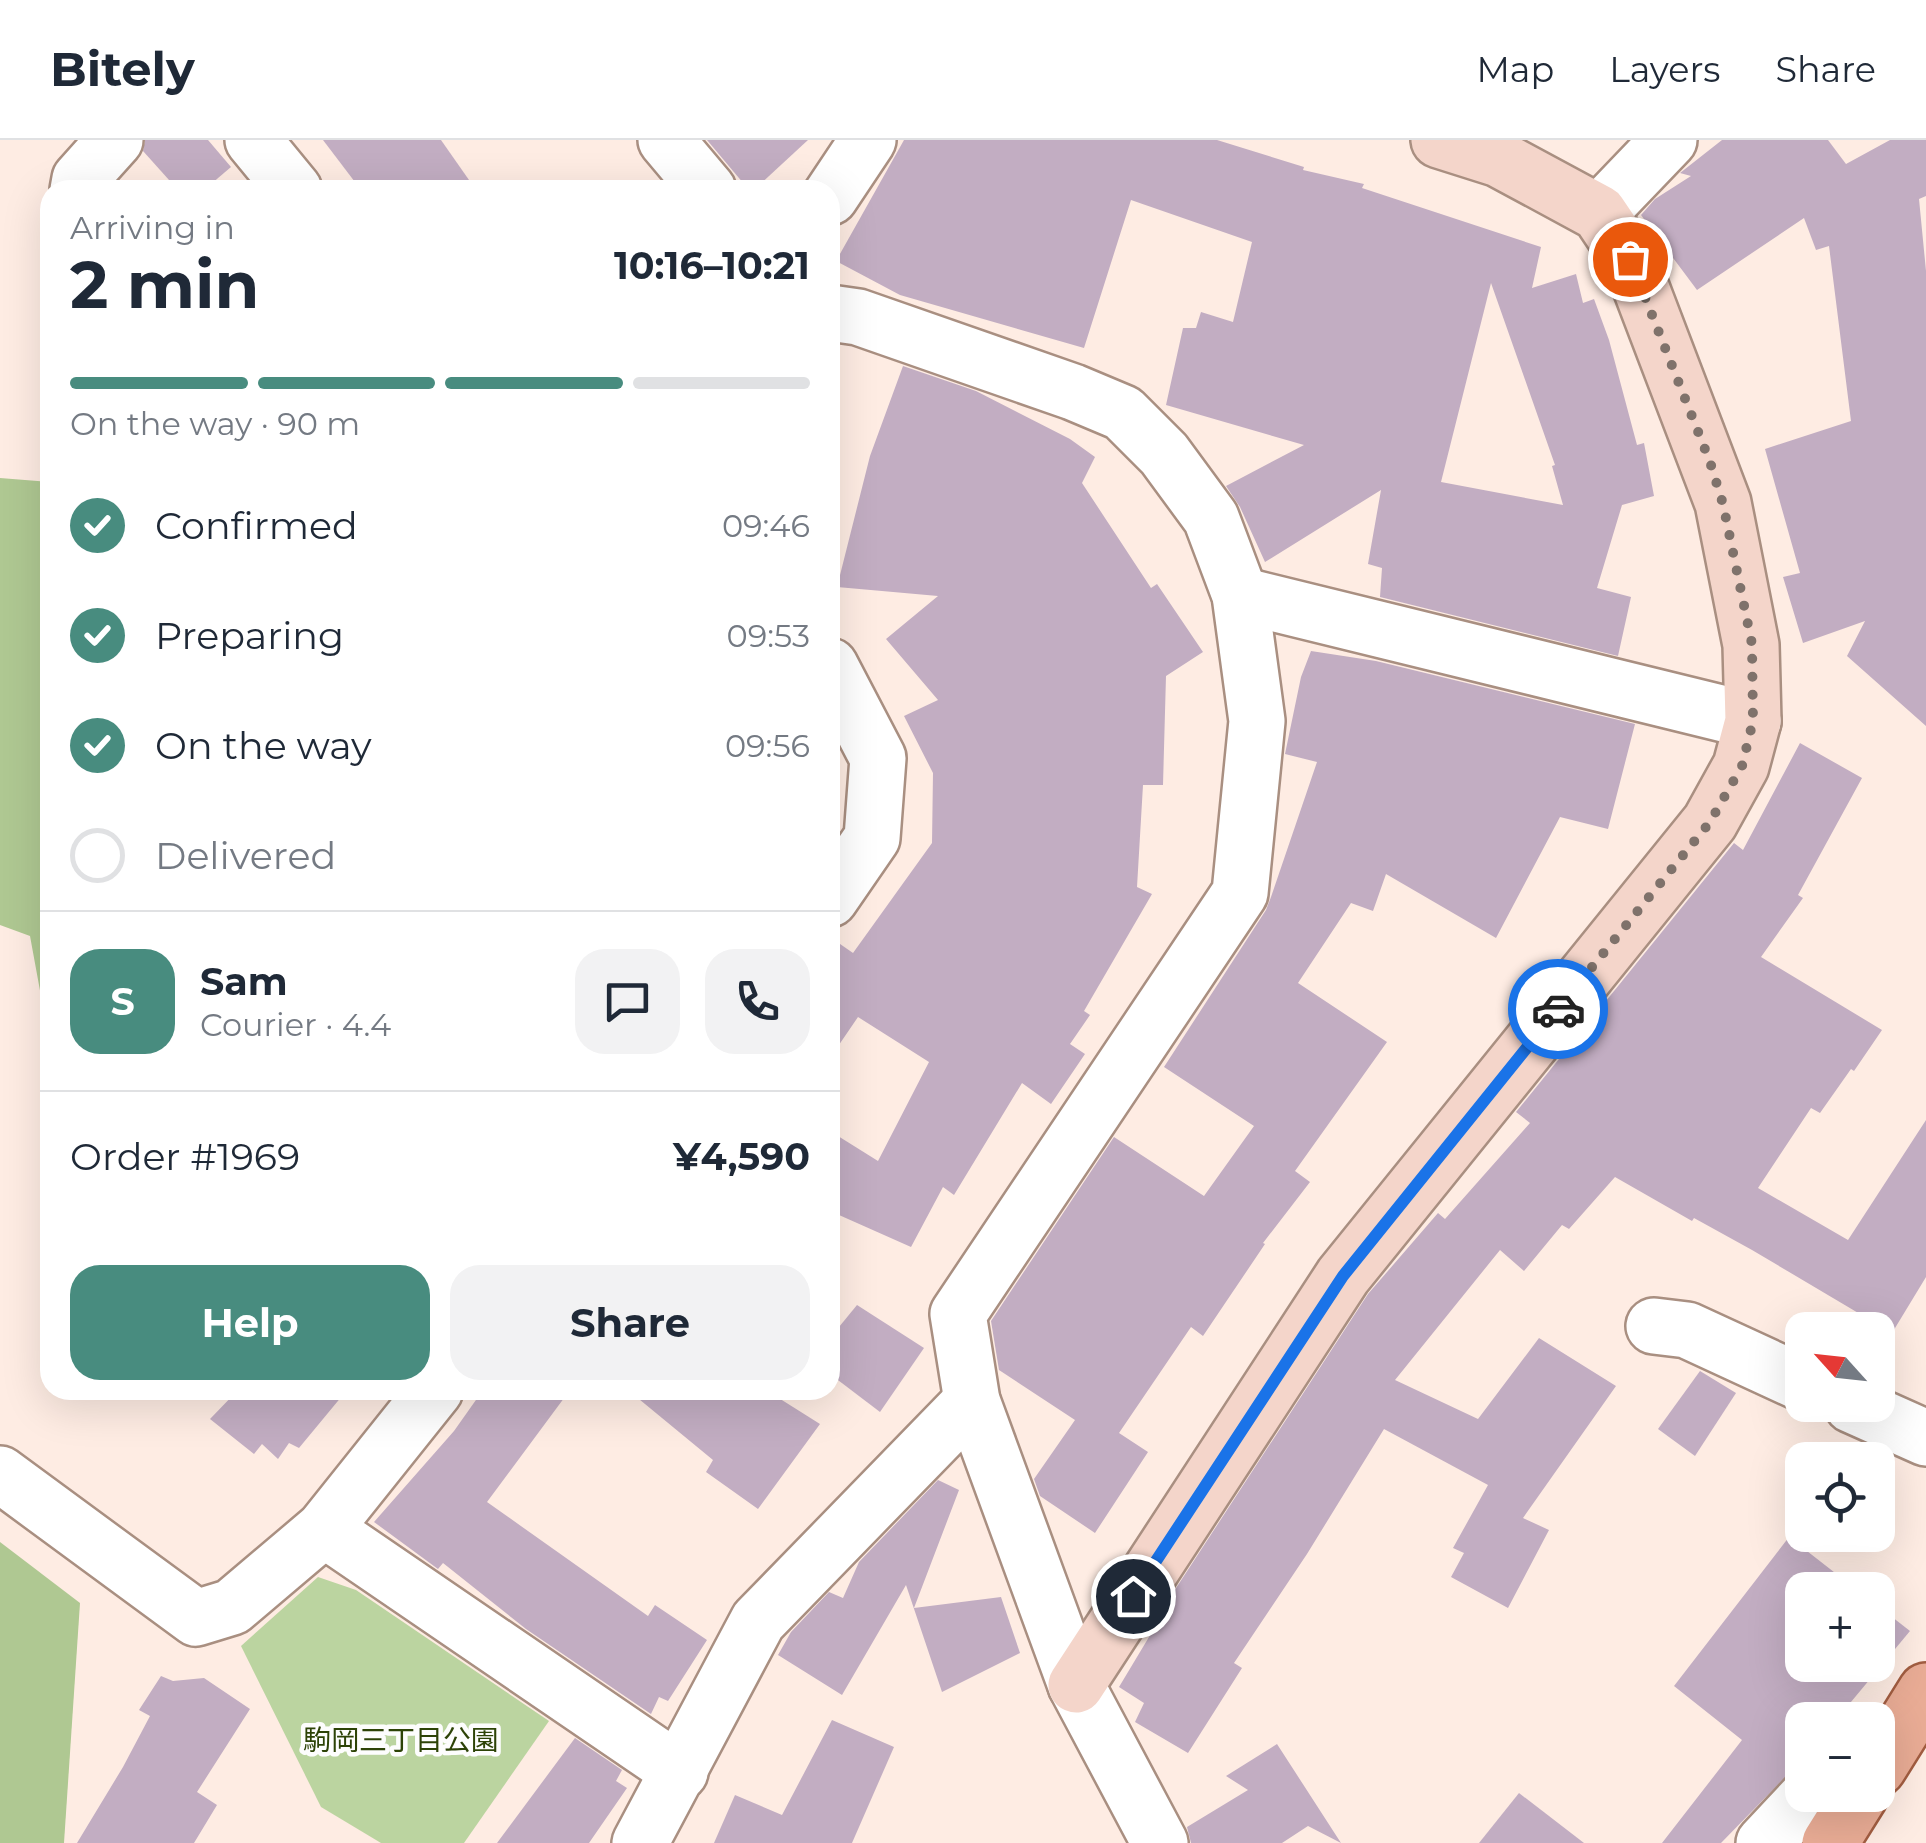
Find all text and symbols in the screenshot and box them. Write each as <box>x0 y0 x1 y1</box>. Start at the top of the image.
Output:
text: Bitely <box>50 40 195 98</box>
text: Map <box>1476 48 1554 91</box>
text: Layers <box>1609 48 1720 91</box>
text: Share <box>1775 48 1876 91</box>
text: Arriving in <box>70 208 235 247</box>
pin <box>1588 217 1673 302</box>
icon: bag <box>1603 232 1658 287</box>
text: 10:16–10:21 <box>614 242 810 289</box>
text: 2 min <box>70 245 259 324</box>
text: On the way · 90 m <box>70 404 360 443</box>
icon: check <box>70 498 125 553</box>
text: Confirmed <box>155 502 358 549</box>
text: 09:46 <box>722 506 810 545</box>
icon: check <box>70 608 125 663</box>
text: Preparing <box>155 612 344 659</box>
text: 09:53 <box>727 616 810 655</box>
icon: check <box>70 718 125 773</box>
text: On the way <box>155 722 372 769</box>
text: 09:56 <box>725 726 810 765</box>
text: Delivered <box>155 832 336 879</box>
button: chat <box>575 949 680 1054</box>
button: phone <box>705 949 810 1054</box>
text: Sam <box>200 958 288 1005</box>
courier <box>1508 959 1608 1059</box>
text: S <box>110 978 135 1025</box>
icon: car <box>1531 982 1586 1037</box>
text: Courier · 4.4 <box>200 1005 391 1044</box>
text: Order #1969 <box>70 1133 300 1180</box>
text: ¥4,590 <box>673 1133 810 1180</box>
button: Help <box>70 1265 430 1380</box>
button: Share <box>450 1265 810 1380</box>
north arrow <box>1785 1312 1895 1422</box>
map controls <box>1785 1312 1895 1812</box>
button: locate <box>1785 1442 1895 1552</box>
pin <box>1091 1554 1176 1639</box>
icon: home <box>1106 1569 1161 1624</box>
button: + <box>1785 1572 1895 1682</box>
button: − <box>1785 1702 1895 1812</box>
park label: 駒岡三丁目公園 <box>303 1723 499 1757</box>

